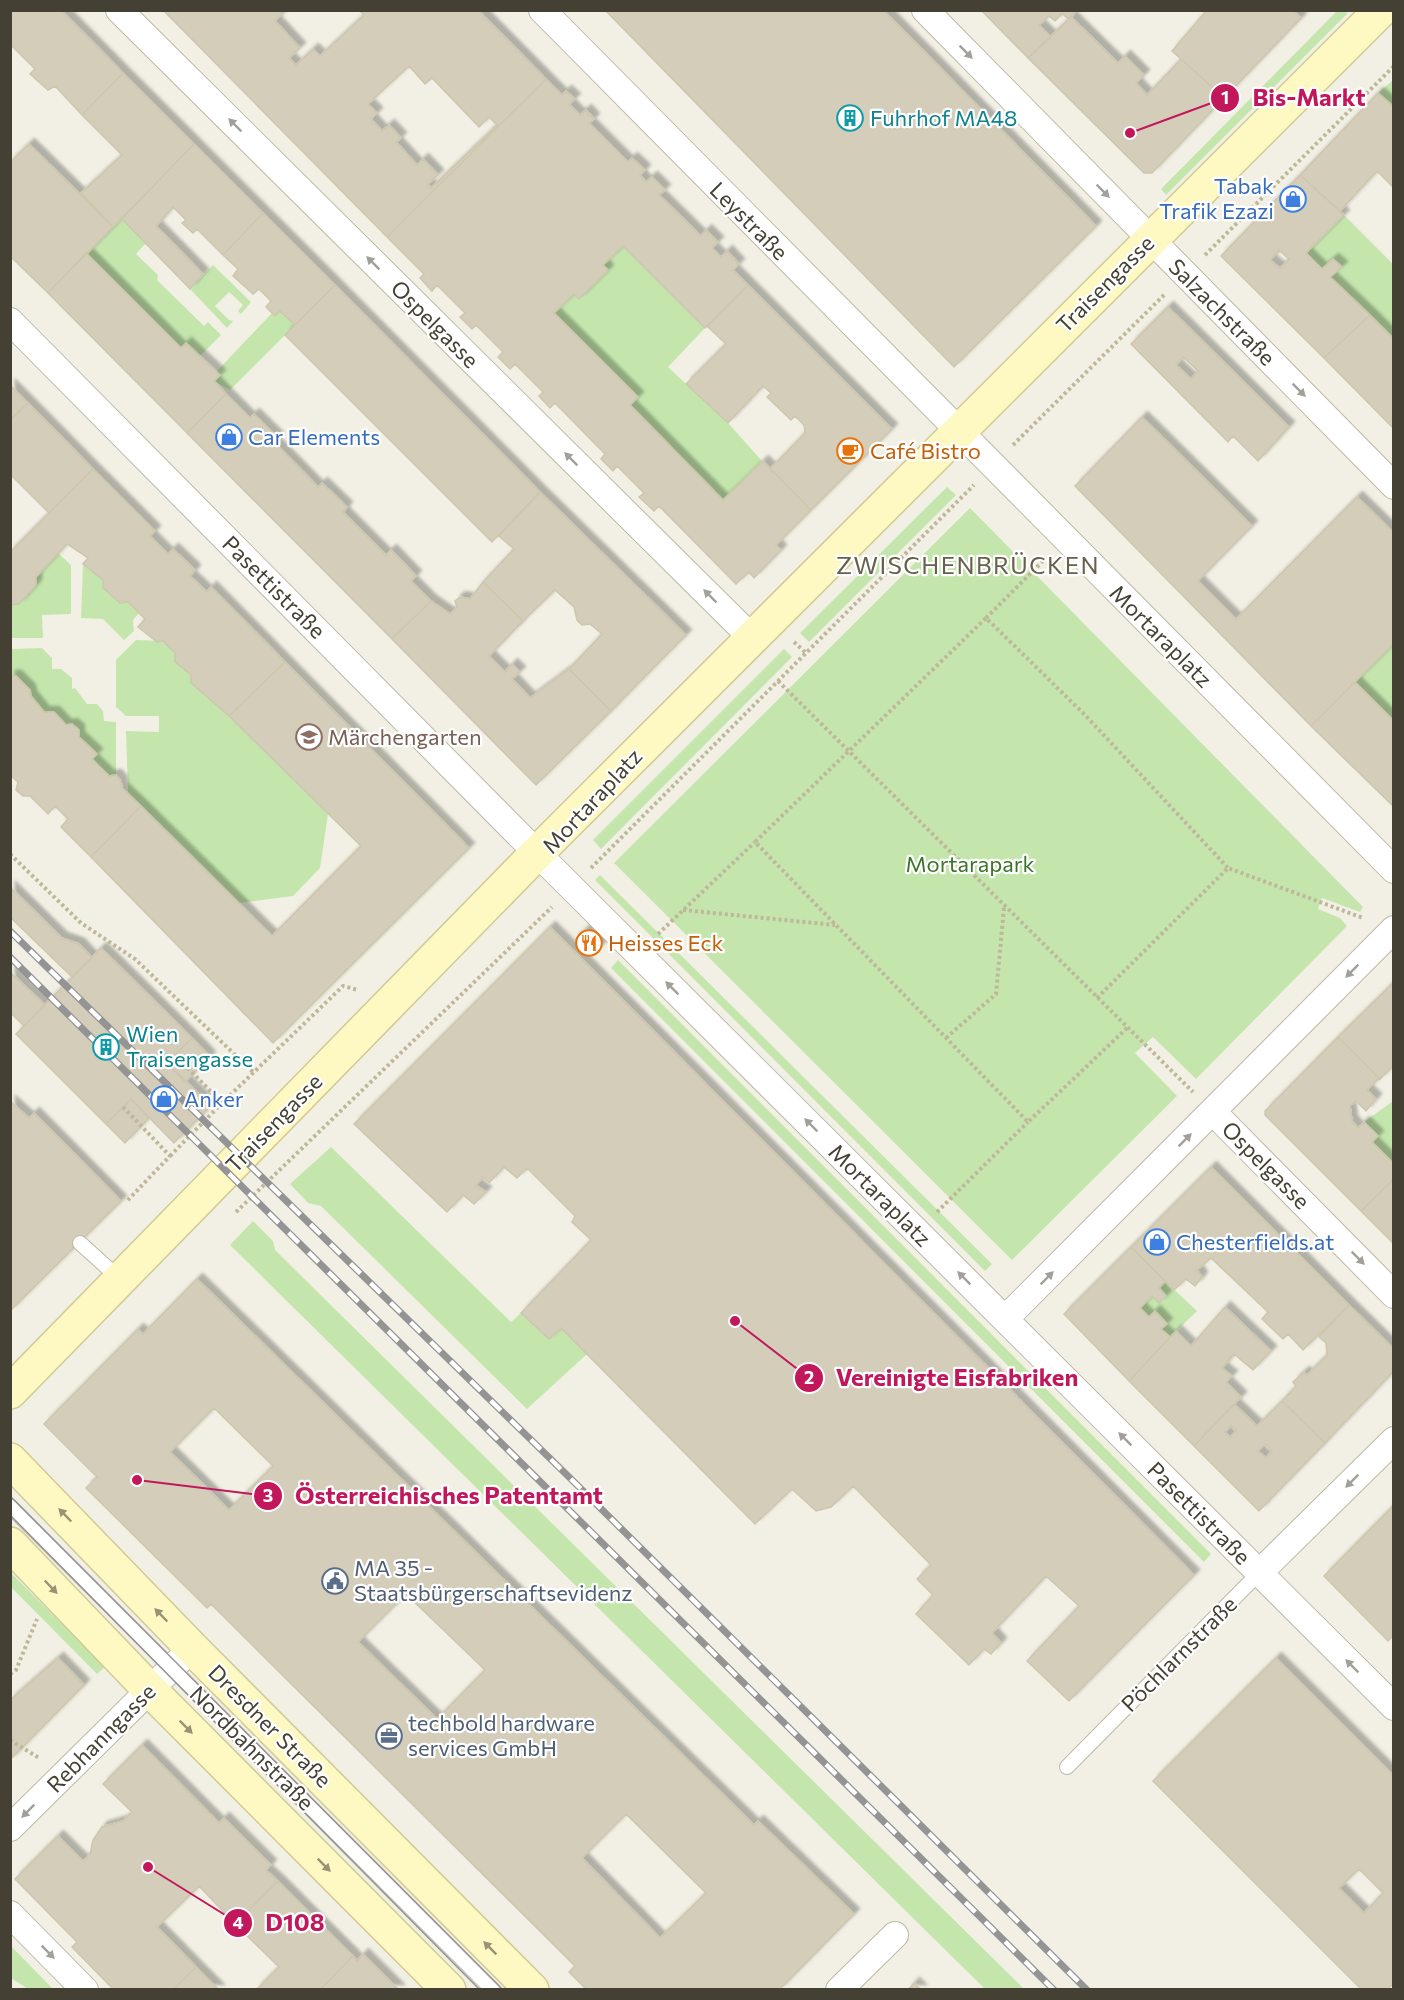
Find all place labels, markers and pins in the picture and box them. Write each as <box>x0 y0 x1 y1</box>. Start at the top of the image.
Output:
callout: Bis-Markt <box>1210 77 1377 119</box>
building icon: Fuhrhof MA48 <box>835 103 865 133</box>
place label: Fuhrhof MA48 <box>870 104 1017 131</box>
place label: Tabak Trafik Ezazi <box>1159 172 1274 224</box>
shop icon: Tabak Trafik Ezazi <box>1278 184 1308 214</box>
shop icon: Car Elements <box>214 422 244 452</box>
place label: Car Elements <box>248 423 380 450</box>
cafe icon: Café Bistro <box>835 436 865 466</box>
place label: Café Bistro <box>870 437 981 464</box>
school or university icon: Märchengarten <box>294 722 324 752</box>
place label: Märchengarten <box>328 723 482 750</box>
restaurant icon: Heisses Eck <box>574 928 604 958</box>
place label: Heisses Eck <box>608 929 724 956</box>
place label: Wien Traisengasse <box>126 1020 253 1072</box>
building icon: Wien Traisengasse <box>91 1032 121 1062</box>
shop icon: Anker <box>149 1084 179 1114</box>
place label: Anker <box>184 1085 244 1112</box>
shop icon: Chesterfields.at <box>1142 1227 1172 1257</box>
place label: Chesterfields.at <box>1176 1228 1334 1255</box>
callout: Vereinigte Eisfabriken <box>794 1357 1090 1399</box>
callout: Österreichisches Patentamt <box>253 1475 615 1517</box>
place label: MA 35 - Staatsbürgerschaftsevidenz <box>354 1554 632 1606</box>
public building icon: MA 35 - Staatsbürgerschaftsevidenz <box>320 1566 350 1596</box>
place label: techbold hardware services GmbH <box>408 1709 595 1761</box>
office icon: techbold hardware services GmbH <box>374 1721 404 1751</box>
callout: D108 <box>223 1902 336 1944</box>

